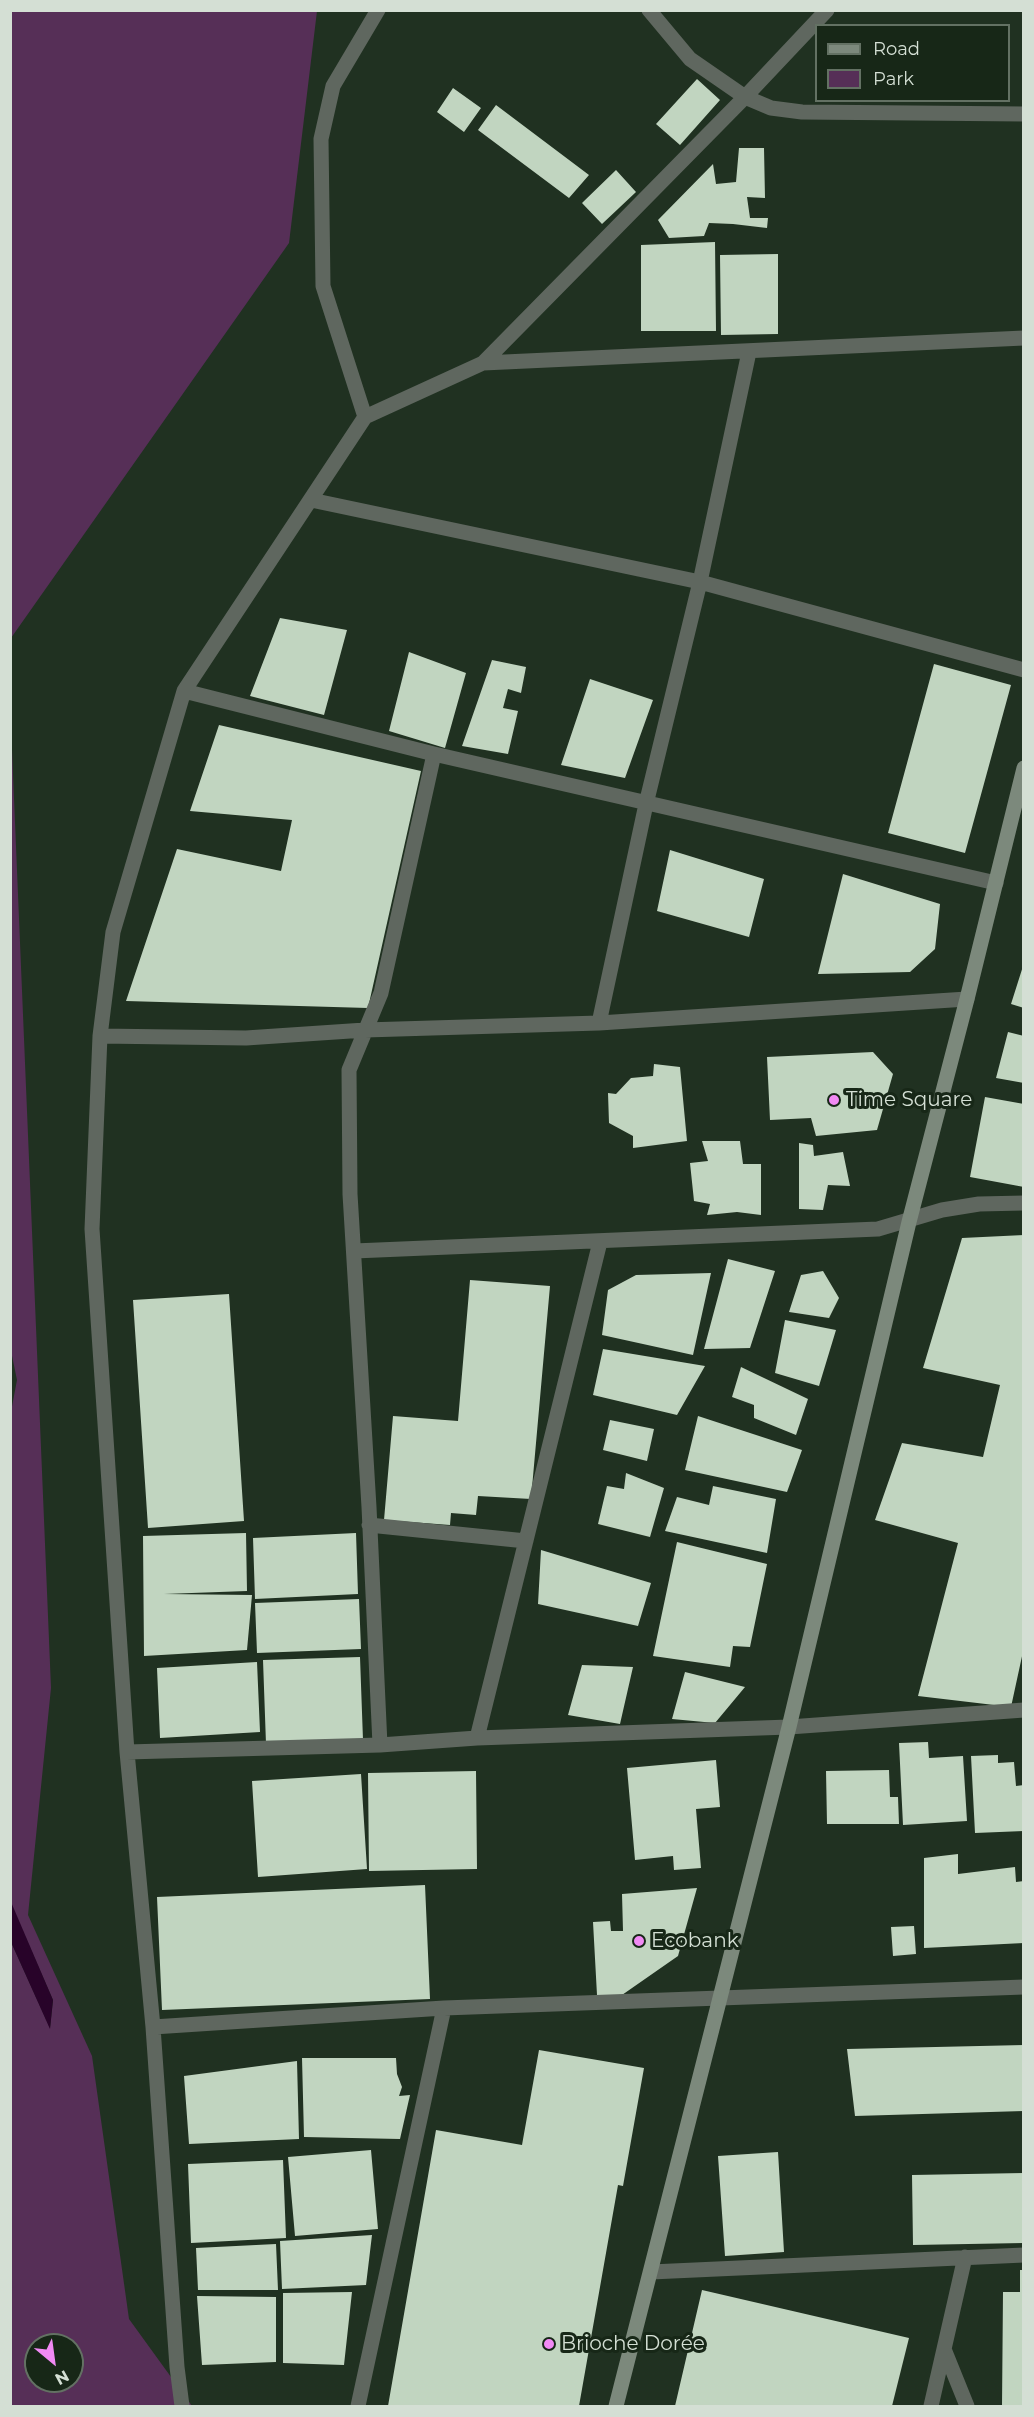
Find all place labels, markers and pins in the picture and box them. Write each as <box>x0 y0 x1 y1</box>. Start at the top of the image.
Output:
place label: Time Square <box>846 1088 972 1112</box>
marker: Time Square <box>827 1093 841 1107</box>
place label: Ecobank <box>651 1929 739 1953</box>
marker: Ecobank <box>632 1934 646 1948</box>
place label: Brioche Dorée <box>561 2332 705 2356</box>
marker: Brioche Dorée <box>542 2337 556 2351</box>

